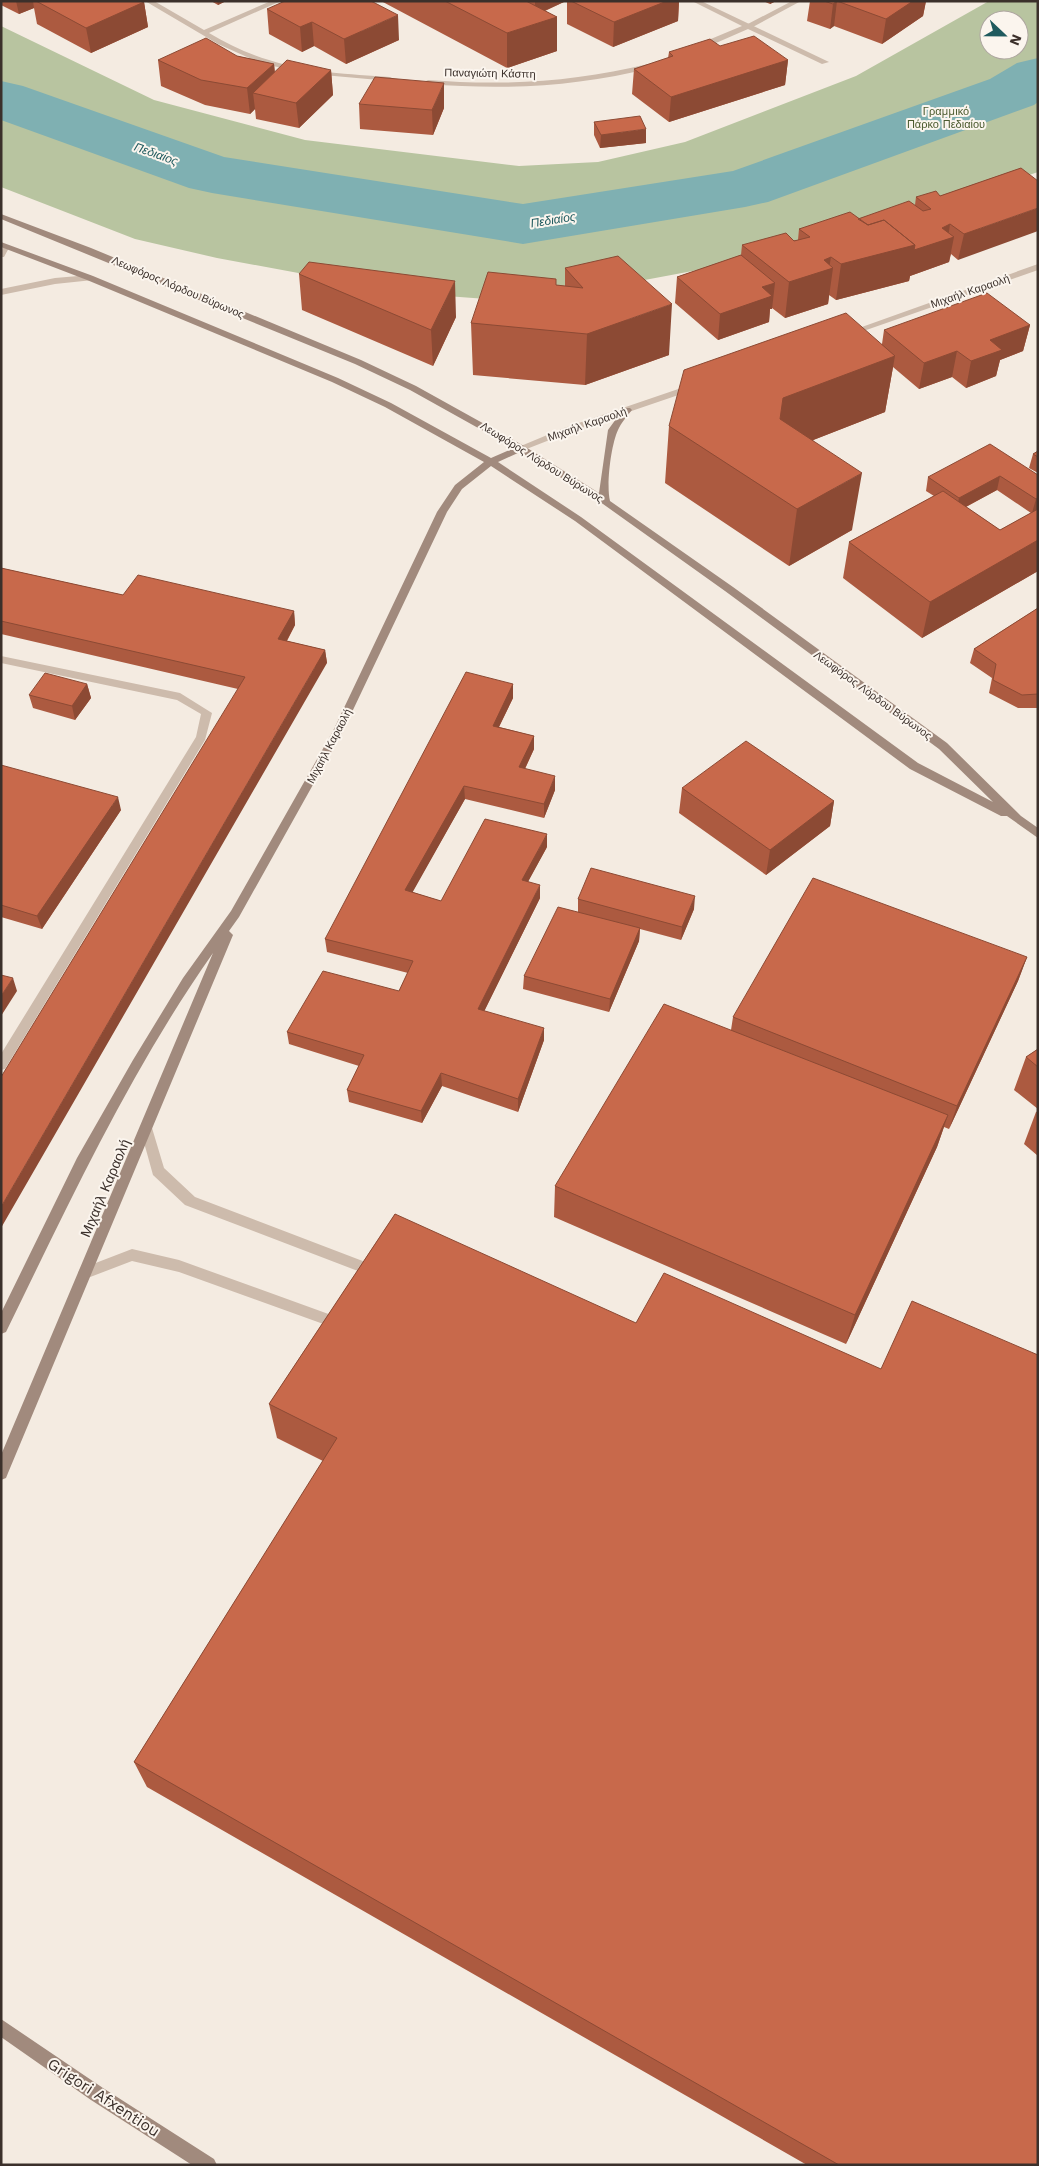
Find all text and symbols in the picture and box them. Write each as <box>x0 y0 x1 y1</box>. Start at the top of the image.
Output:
north arrow <box>979 10 1029 60</box>
text: N <box>1007 32 1025 48</box>
street label: Παναγιώτη Κάσπη <box>444 66 536 81</box>
park label: Γραμμικό Πάρκο Πεδιαίου <box>907 105 985 131</box>
water label: Πεδιαίος <box>132 140 180 168</box>
water label: Πεδιαίος <box>530 210 577 230</box>
street label: Λεωφόρος Λόρδου Βύρωνος <box>110 254 246 321</box>
street label: Μιχαήλ Καραολή <box>929 272 1011 311</box>
street label: Μιχαήλ Καραολή <box>546 405 628 444</box>
street label: Λεωφόρος Λόρδου Βύρωνος <box>478 419 606 506</box>
street label: Λεωφόρος Λόρδου Βύρωνος <box>811 648 934 743</box>
street label: Μιχαήλ Καραολή <box>304 707 355 786</box>
street label: Μιχαήλ Καραολή <box>77 1137 133 1239</box>
street label: Grigori Afxentiou <box>44 2054 164 2141</box>

